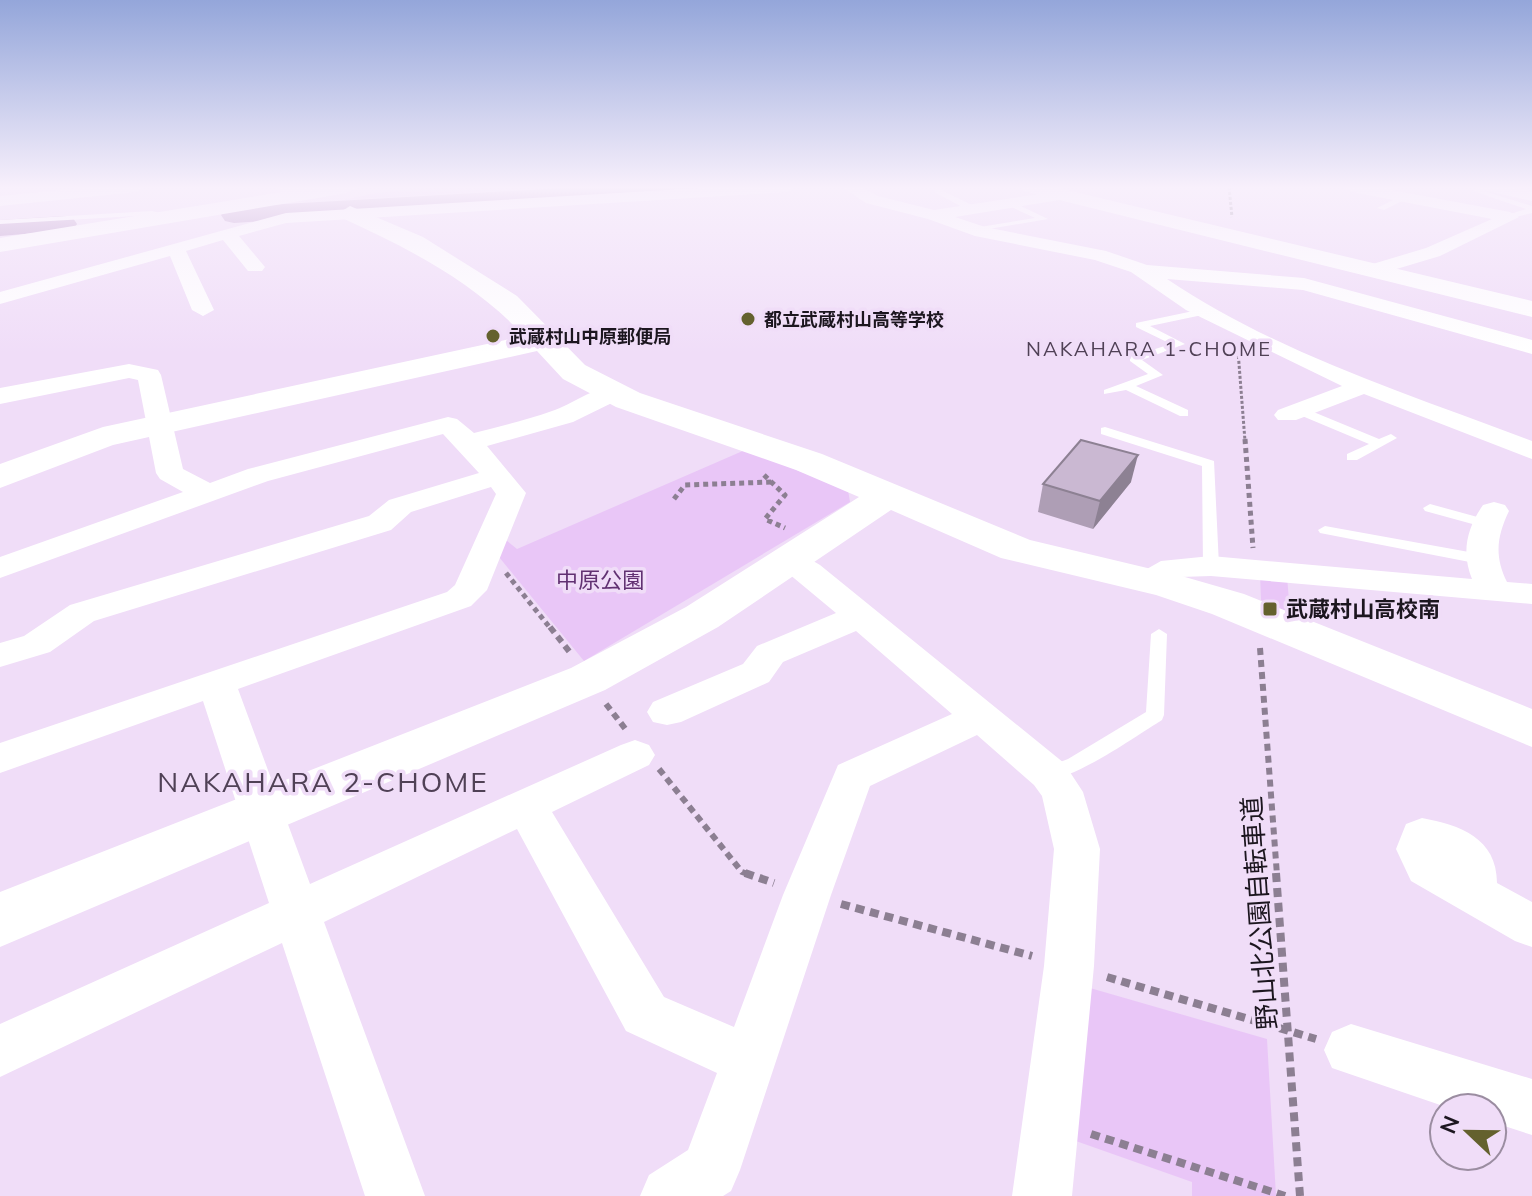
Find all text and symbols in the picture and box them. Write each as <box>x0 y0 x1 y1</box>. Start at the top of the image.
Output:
place label: 都立武蔵村山高等学校 <box>764 308 944 331</box>
marker: 都立武蔵村山高等学校 <box>739 310 757 328</box>
place label: 武蔵村山中原郵便局 <box>509 325 671 348</box>
marker: 武蔵村山中原郵便局 <box>484 327 502 345</box>
district label: NAKAHARA 1-CHOME <box>1026 336 1272 361</box>
park label: 中原公園 <box>556 566 644 594</box>
place label: 武蔵村山高校南 <box>1286 595 1440 623</box>
marker: 武蔵村山高校南 <box>1261 600 1279 618</box>
district label: NAKAHARA 2-CHOME <box>157 764 489 799</box>
street label: 野山北公園自転車道 <box>1234 795 1284 1031</box>
north arrow <box>1428 1092 1508 1172</box>
text: N <box>1433 1112 1466 1137</box>

